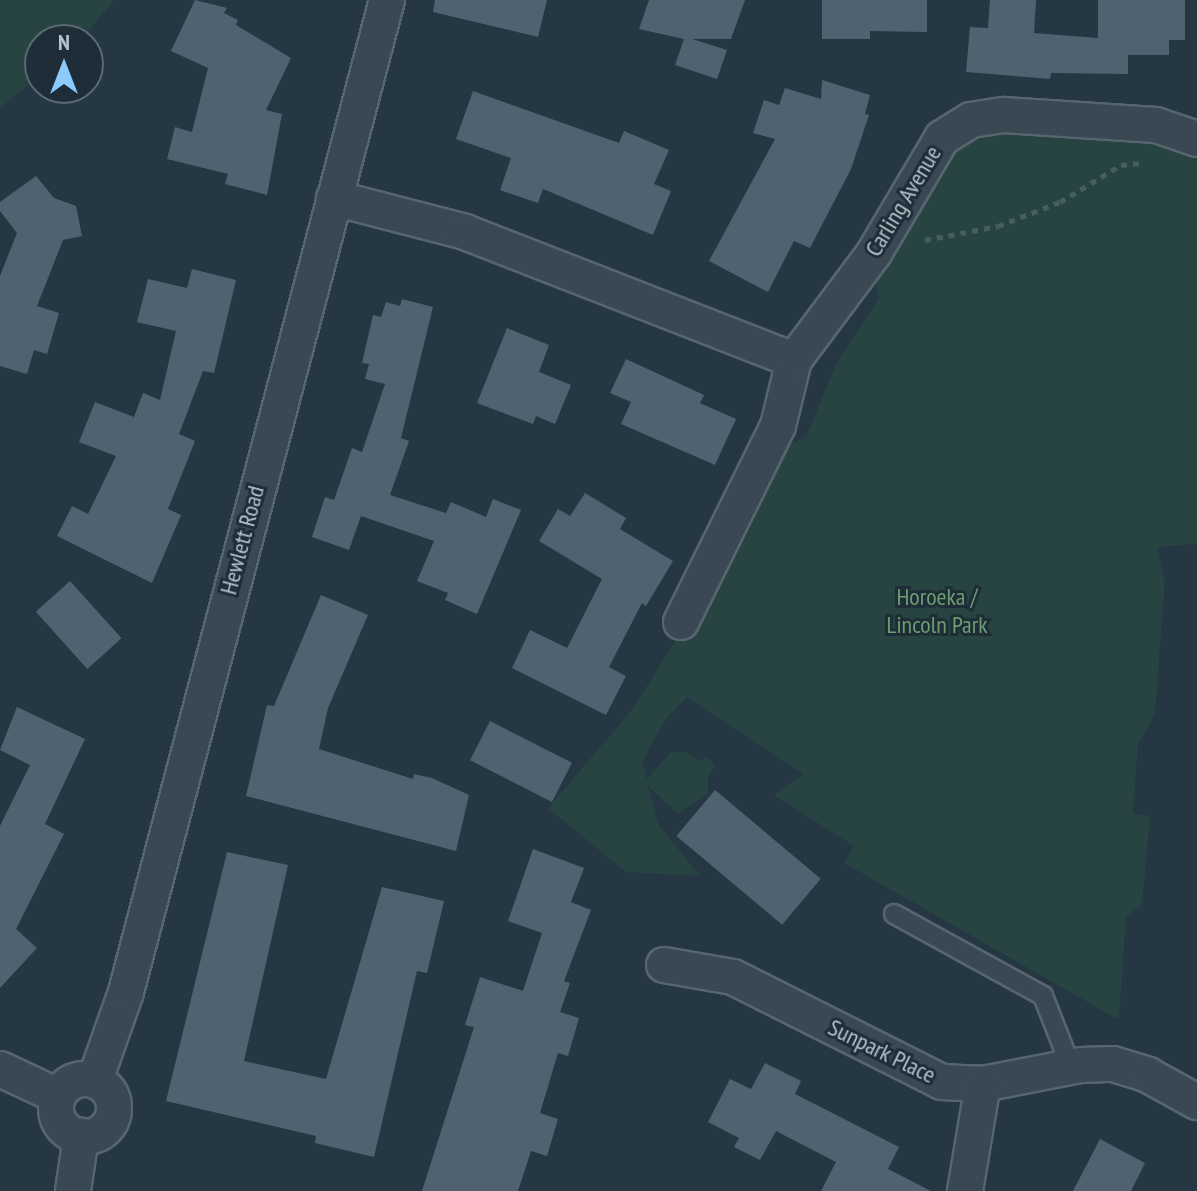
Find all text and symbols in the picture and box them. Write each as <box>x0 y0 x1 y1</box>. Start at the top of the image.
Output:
north arrow <box>24 24 104 104</box>
text: N <box>58 28 70 56</box>
street label: Carling Avenue <box>859 140 947 262</box>
street label: Hewlett Road <box>214 482 270 598</box>
park label: Horoeka / Lincoln Park <box>886 583 988 639</box>
street label: Sunpark Place <box>823 1013 941 1089</box>

